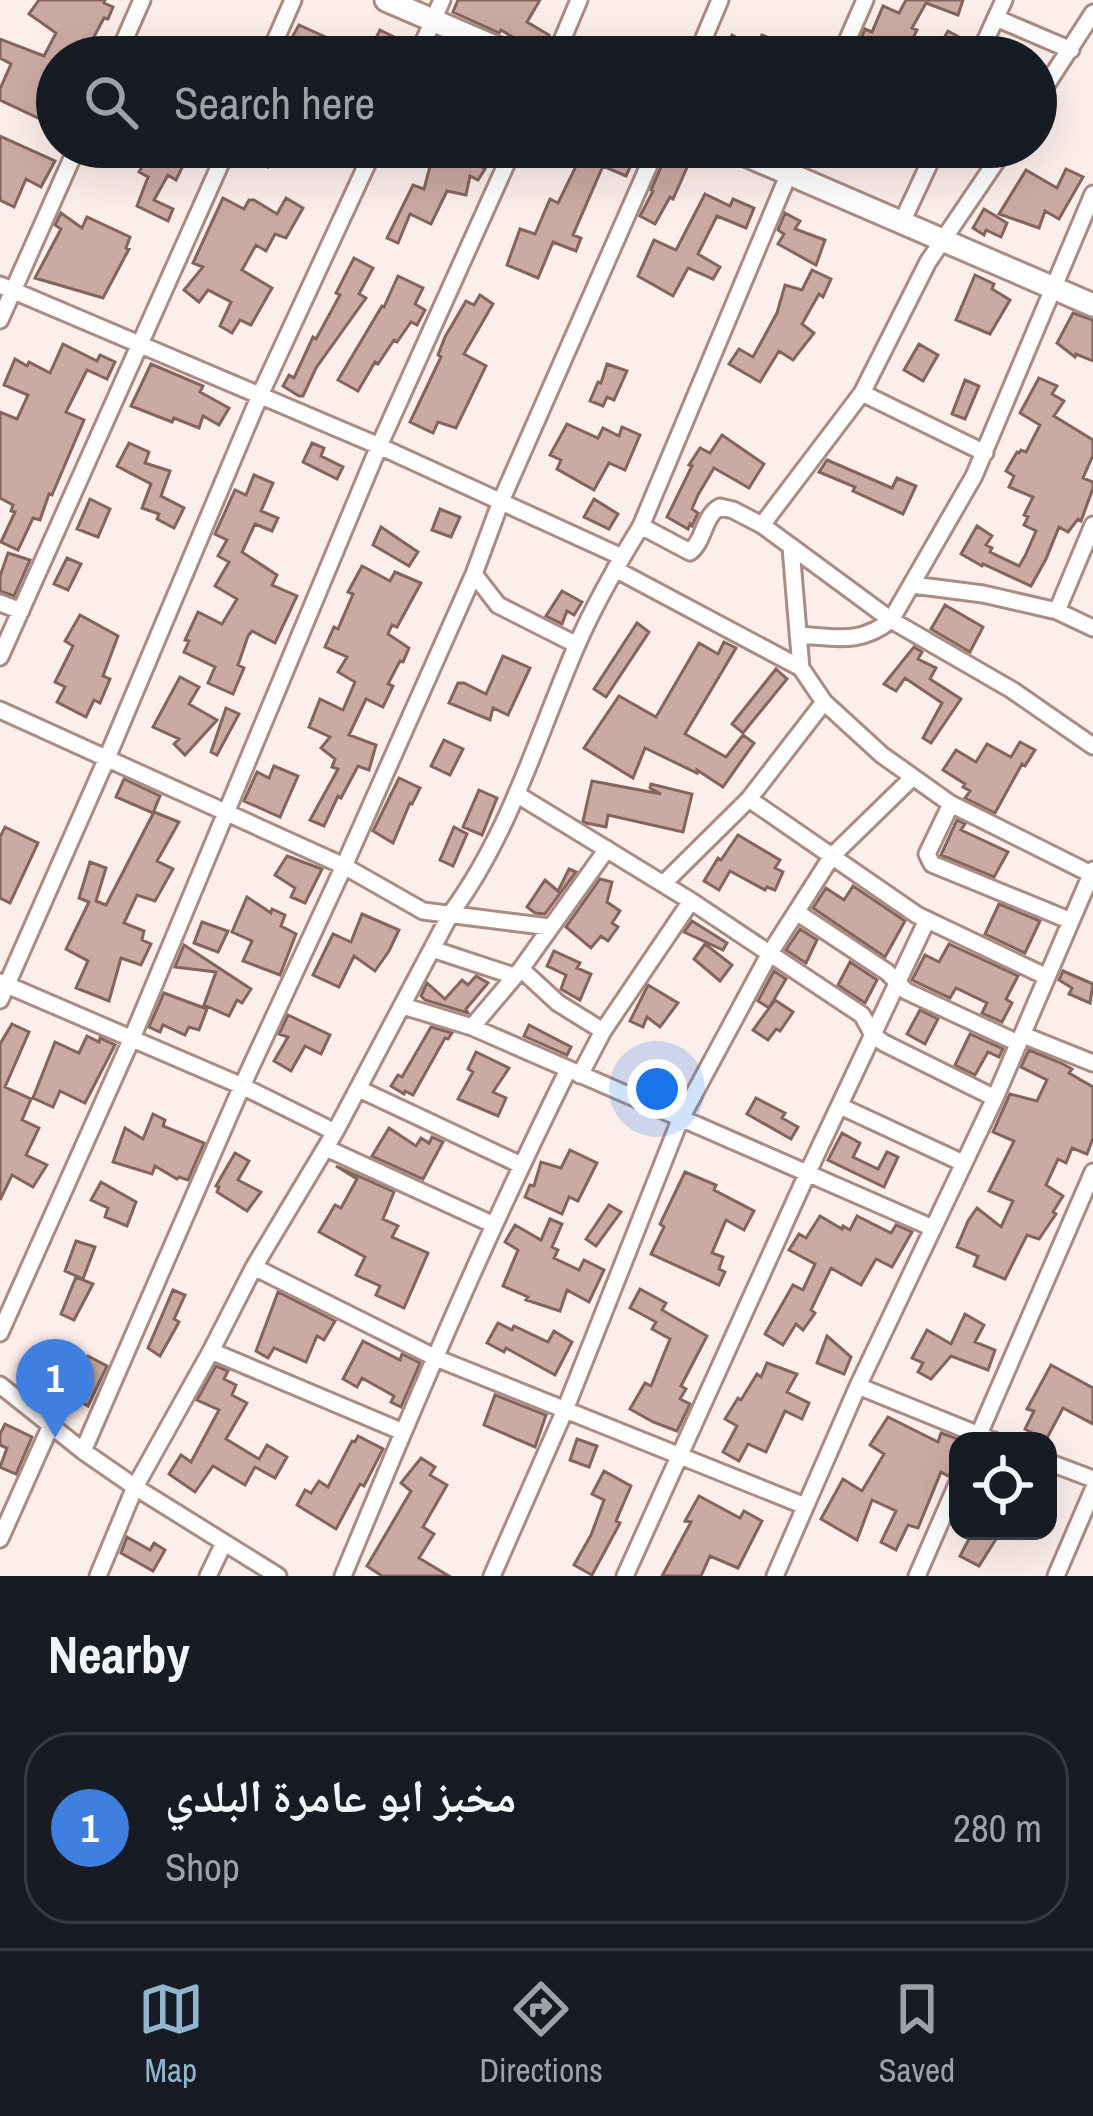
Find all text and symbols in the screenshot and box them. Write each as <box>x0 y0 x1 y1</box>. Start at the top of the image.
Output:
search box <box>36 36 1057 168</box>
icon: search <box>78 69 144 135</box>
text: Search here <box>174 72 375 133</box>
your location <box>627 1059 687 1119</box>
pin: 1 <box>16 1339 94 1438</box>
map controls <box>949 1432 1057 1540</box>
button: locate <box>949 1432 1057 1540</box>
text: Nearby <box>48 1620 190 1689</box>
text: مخبز ابو عامرة البلدي <box>165 1765 516 1826</box>
text: 1 <box>81 1802 99 1854</box>
text: 280 m <box>953 1802 1042 1854</box>
text: Shop <box>165 1841 240 1893</box>
tab: Map <box>138 1976 204 2092</box>
tab: Directions <box>479 1976 603 2092</box>
tab: Saved <box>878 1976 955 2092</box>

